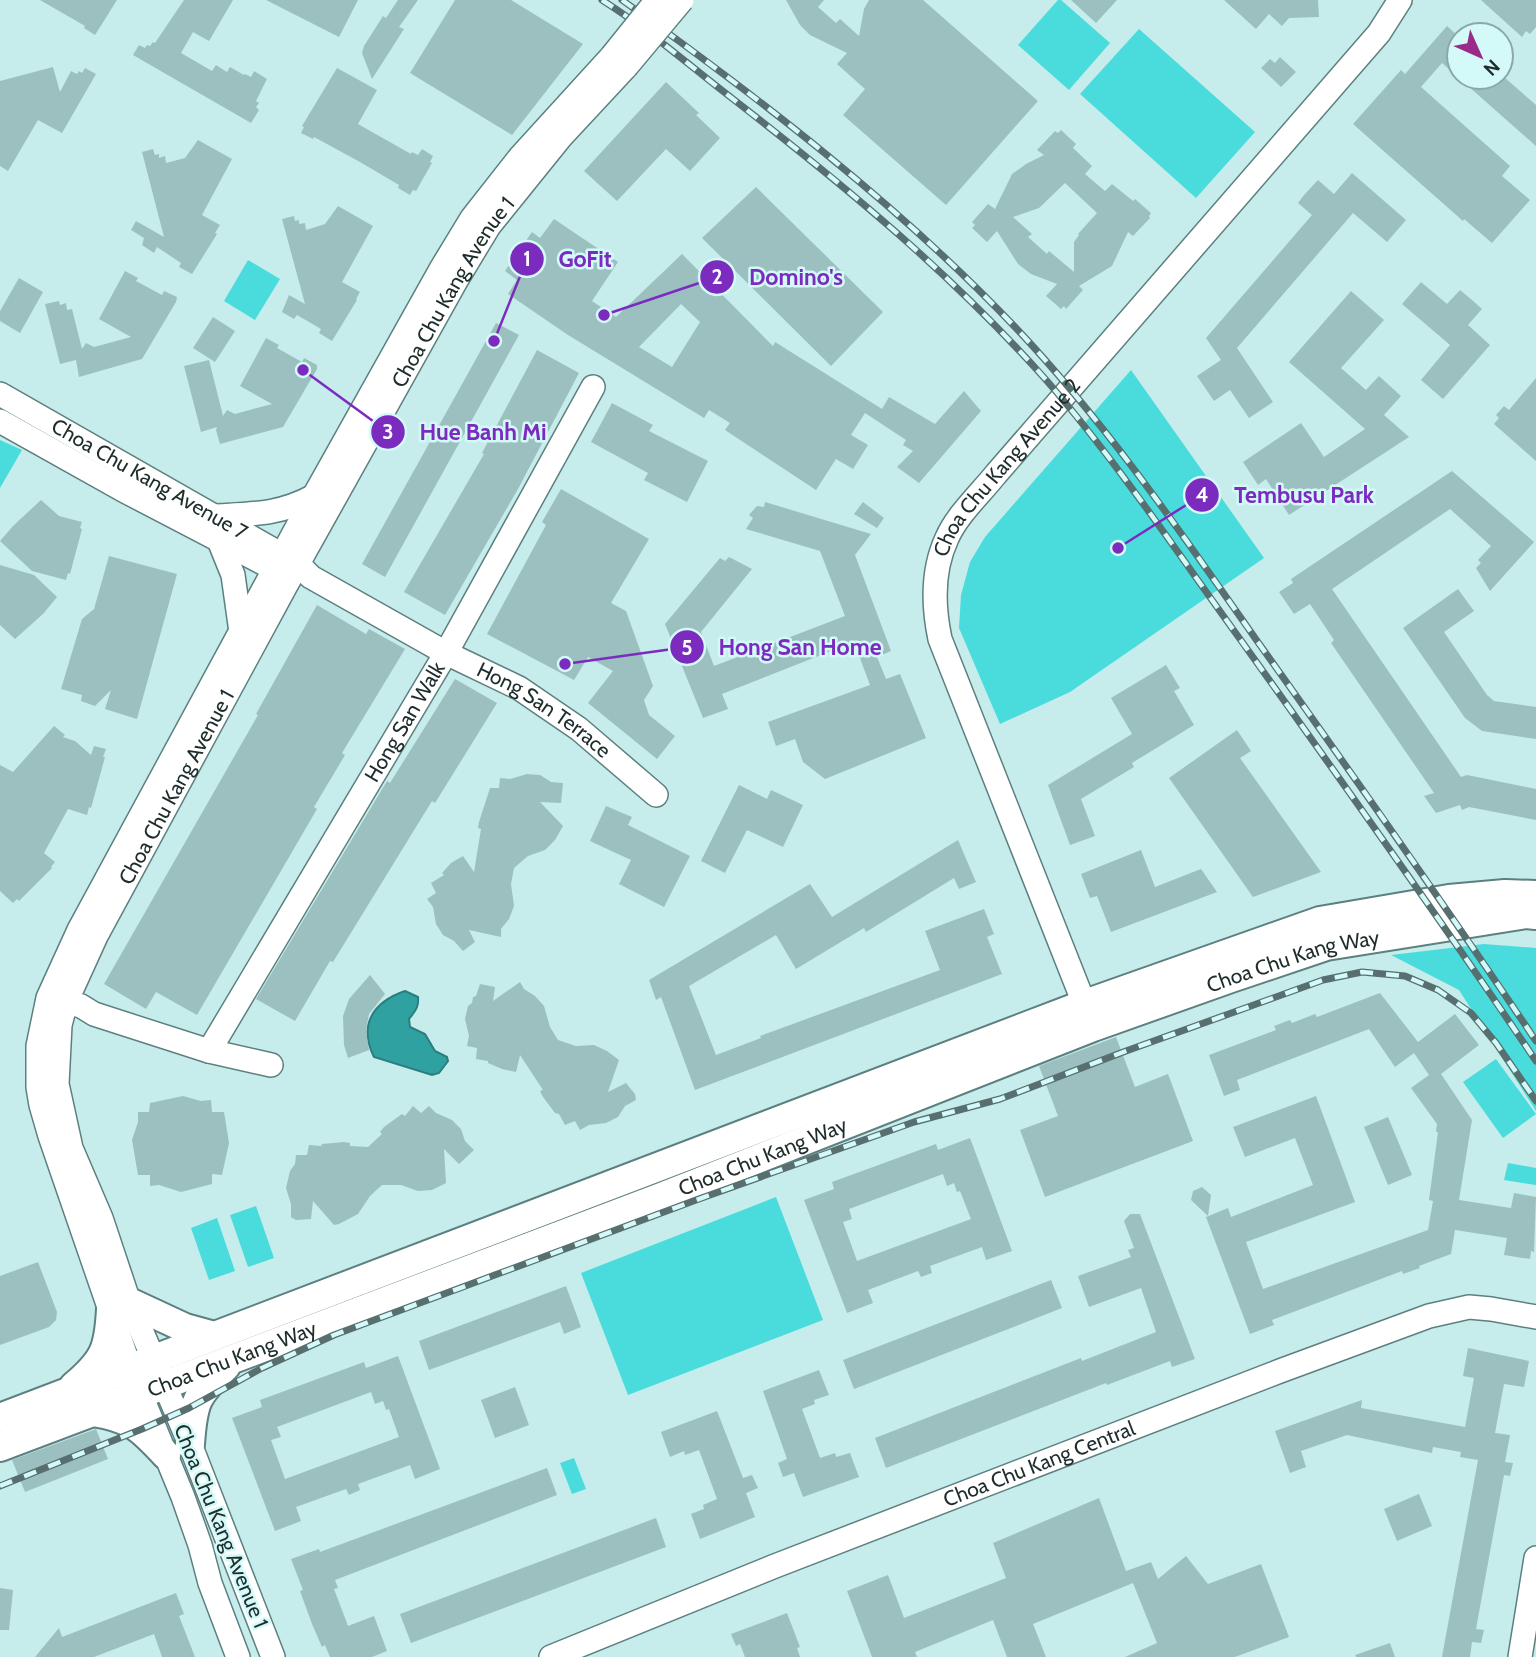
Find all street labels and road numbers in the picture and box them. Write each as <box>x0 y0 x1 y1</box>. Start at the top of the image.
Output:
street label: Choa Chu Kang Avenue 1 <box>386 192 520 392</box>
street label: Choa Chu Kang Avenue 2 <box>928 373 1085 560</box>
street label: Choa Chu Kang Avenue 7 <box>47 413 252 545</box>
street label: Hong San Walk <box>359 657 450 786</box>
street label: Hong San Terrace <box>473 657 616 763</box>
street label: Choa Chu Kang Avenue 1 <box>113 685 239 889</box>
street label: Choa Chu Kang Way <box>1203 925 1381 998</box>
street label: Choa Chu Kang Way <box>675 1112 851 1201</box>
street label: Choa Chu Kang Way <box>144 1315 320 1402</box>
street label: Choa Chu Kang Central <box>940 1415 1138 1512</box>
street label: Choa Chu Kang Avenue 1 <box>169 1420 274 1631</box>

